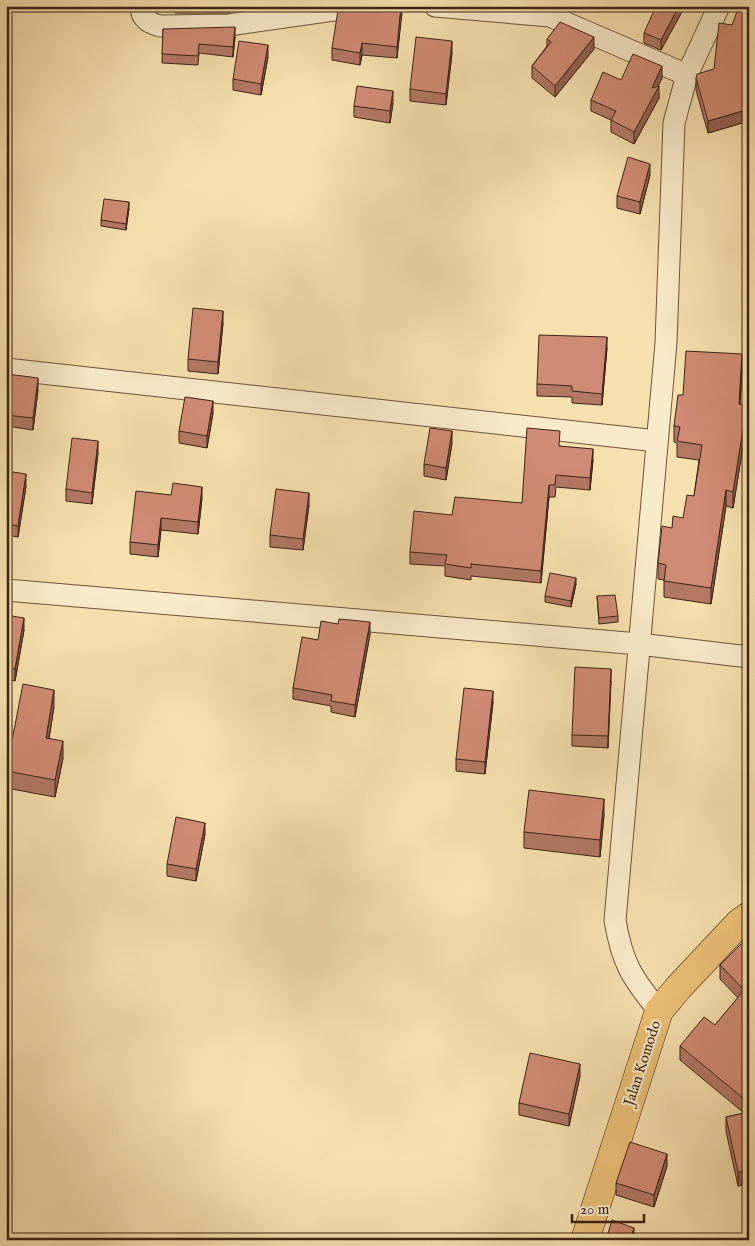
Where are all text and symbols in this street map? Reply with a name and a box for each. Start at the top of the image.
street label: Jalan Komodo [619,1018,665,1110]
scale bar [572,1191,645,1223]
text: 20 m [580,1200,610,1219]

